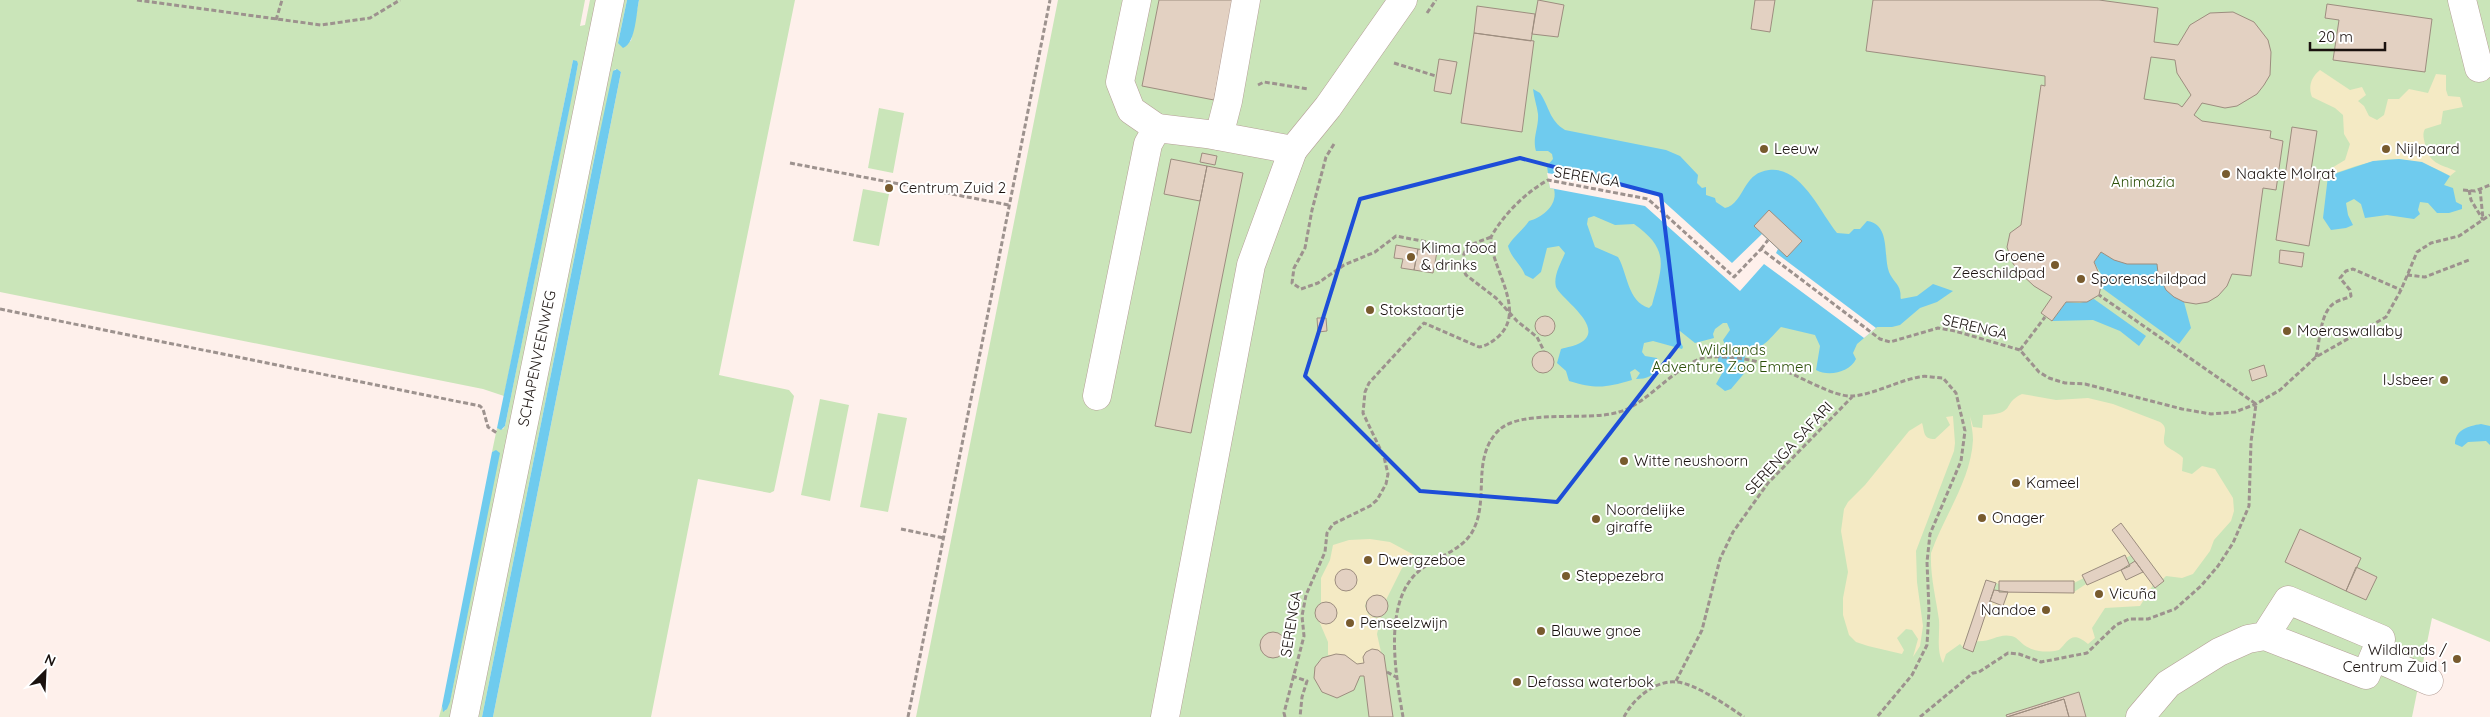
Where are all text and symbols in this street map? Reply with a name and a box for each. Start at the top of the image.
scale bar [2310,20,2385,52]
text: 20 m [2318,27,2353,46]
place label: Leeuw [1774,139,1819,158]
place label: Nijlpaard [2396,139,2460,158]
marker: Leeuw [1758,143,1770,155]
marker: Nijlpaard [2380,143,2392,155]
street label: SERENGA [1553,162,1622,191]
place label: Naakte Molrat [2236,164,2336,183]
marker: Naakte Molrat [2220,168,2232,180]
park label: Animazia [2111,172,2175,191]
place label: Centrum Zuid 2 [899,178,1006,197]
marker: Centrum Zuid 2 [883,182,895,194]
place label: Klima food & drinks [1421,238,1497,274]
place label: Groene Zeeschildpad [1952,246,2045,282]
marker: Klima food & drinks [1405,251,1417,263]
marker: Groene Zeeschildpad [2049,259,2061,271]
place label: Sporenschildpad [2091,269,2206,288]
marker: Sporenschildpad [2075,273,2087,285]
street label: SCHAPENVEENWEG [513,288,560,428]
place label: Stokstaartje [1380,300,1464,319]
marker: Stokstaartje [1364,304,1376,316]
street label: SERENGA [1941,310,2010,343]
place label: Moeraswallaby [2297,321,2403,340]
marker: Moeraswallaby [2281,325,2293,337]
park label: Wildlands Adventure Zoo Emmen [1652,340,1812,376]
place label: IJsbeer [2383,370,2434,389]
marker: IJsbeer [2438,374,2450,386]
street label: SERENGA SAFARI [1741,397,1837,498]
place label: Witte neushoorn [1634,451,1748,470]
marker: Witte neushoorn [1618,455,1630,467]
place label: Kameel [2026,473,2079,492]
marker: Kameel [2010,477,2022,489]
place label: Noordelijke giraffe [1606,500,1685,536]
place label: Onager [1992,508,2045,527]
marker: Onager [1976,512,1988,524]
marker: Noordelijke giraffe [1590,513,1602,525]
place label: Dwergzeboe [1378,550,1466,569]
marker: Dwergzeboe [1362,554,1374,566]
place label: Steppezebra [1576,566,1664,585]
marker: Steppezebra [1560,570,1572,582]
place label: Vicuña [2109,584,2156,603]
marker: Vicuña [2093,588,2105,600]
street label: SERENGA [1276,589,1305,658]
place label: Nandoe [1981,600,2036,619]
marker: Nandoe [2040,604,2052,616]
place label: Penseelzwijn [1360,613,1448,632]
marker: Penseelzwijn [1344,617,1356,629]
place label: Blauwe gnoe [1551,621,1641,640]
marker: Blauwe gnoe [1535,625,1547,637]
place label: Wildlands / Centrum Zuid 1 [2343,640,2447,676]
north arrow [20,647,70,697]
text: N [42,650,59,670]
marker: Wildlands / Centrum Zuid 1 [2451,653,2463,665]
place label: Defassa waterbok [1527,672,1654,691]
marker: Defassa waterbok [1511,676,1523,688]

